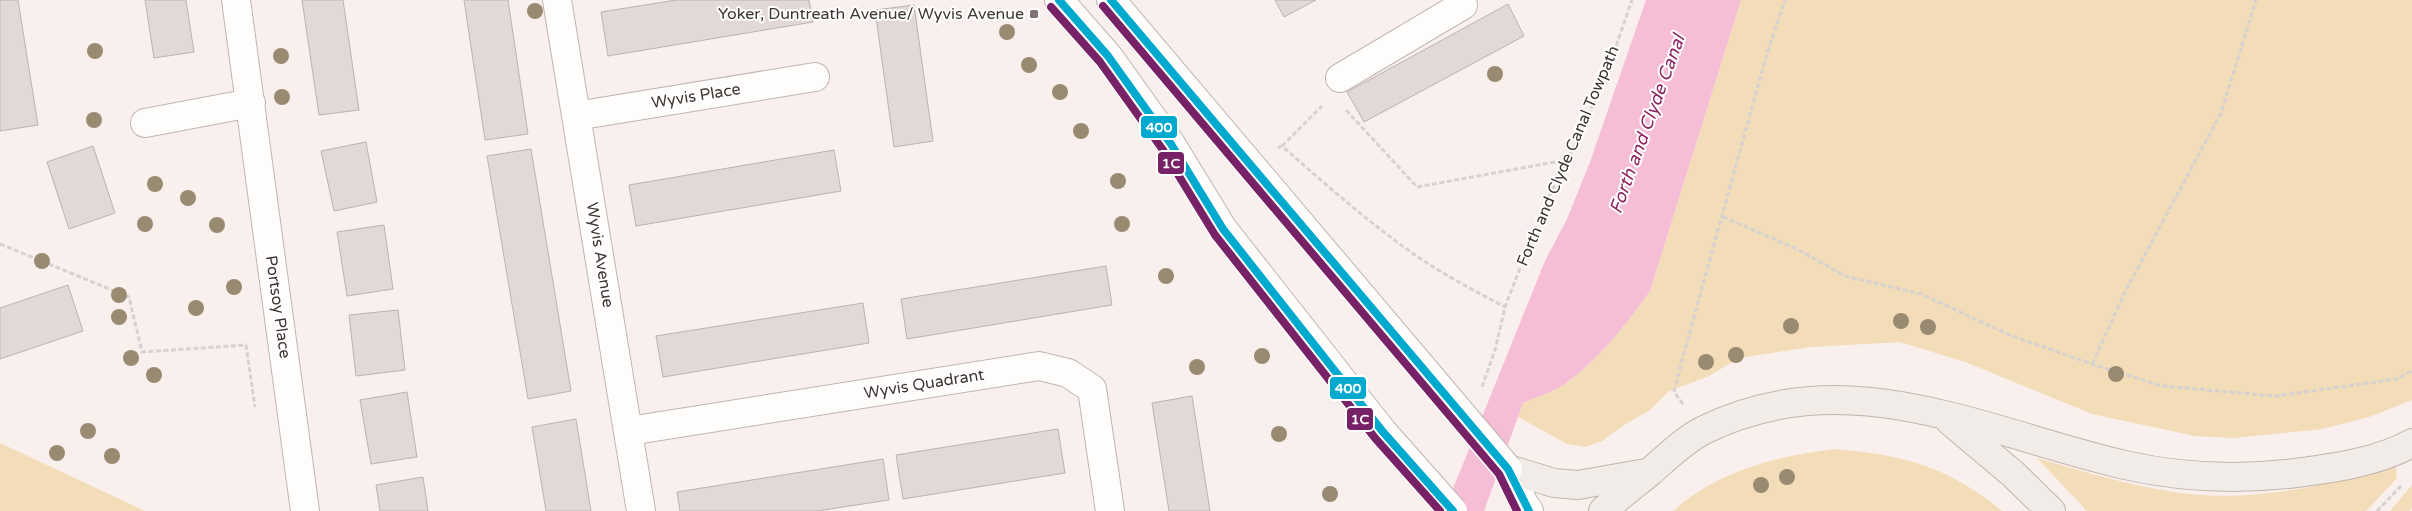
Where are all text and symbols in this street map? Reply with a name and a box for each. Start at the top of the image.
place label: Yoker, Duntreath Avenue/ Wyvis Avenue [718,4,1024,24]
marker: Yoker, Duntreath Avenue/ Wyvis Avenue [1028,8,1040,20]
water label: Forth and Clyde Canal [1604,29,1690,216]
street label: Forth and Clyde Canal Towpath [1512,43,1624,269]
street label: Wyvis Place [650,79,742,113]
line badge: 400 [1140,115,1178,139]
text: 400 [1146,119,1172,136]
line badge: 1C [1157,151,1185,175]
text: 1C [1162,155,1181,172]
street label: Wyvis Avenue [582,201,618,309]
street label: Portsoy Place [261,254,295,360]
street label: Wyvis Quadrant [862,365,986,403]
line badge: 400 [1329,376,1367,400]
text: 400 [1335,380,1361,397]
line badge: 1C [1346,407,1374,431]
text: 1C [1351,411,1370,428]

